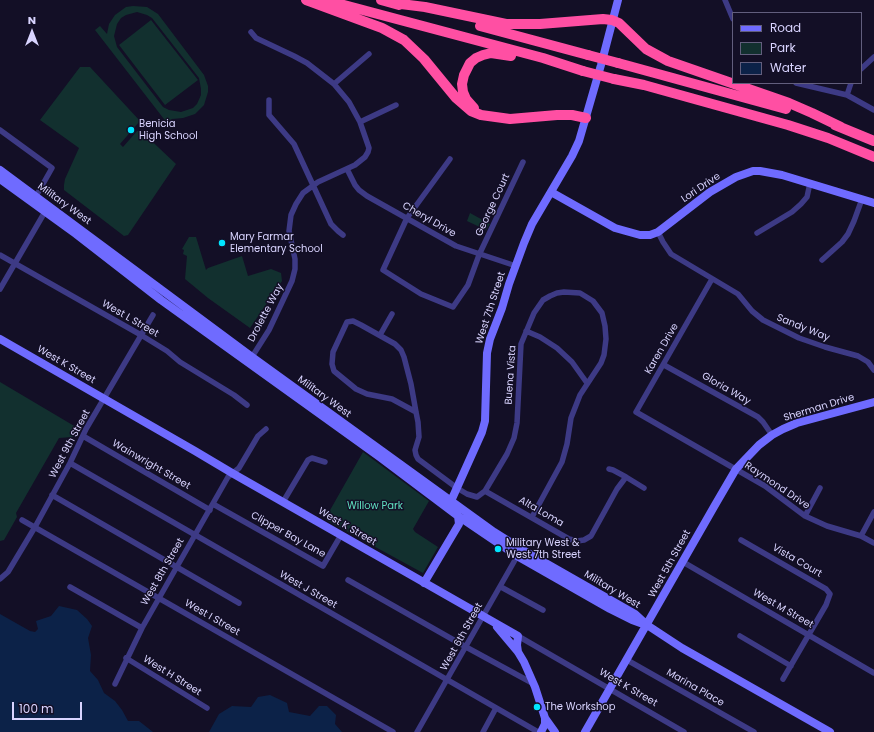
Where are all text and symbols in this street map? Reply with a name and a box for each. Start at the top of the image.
north arrow [12,12,52,52]
text: N [28,12,36,28]
legend [732,12,862,84]
text: Road [770,19,801,36]
text: Park [770,39,796,56]
text: Water [770,59,806,76]
place label: Benicia High School [139,118,198,142]
marker: Benicia High School [126,125,136,135]
street label: Lori Drive [679,171,723,205]
street label: George Court [473,172,513,238]
street label: Military West [35,181,93,227]
street label: Cheryl Drive [400,200,458,240]
place label: Mary Farmar Elementary School [230,231,323,254]
marker: Mary Farmar Elementary School [217,238,227,248]
street label: West 7th Street [474,271,508,345]
street label: Drolette Way [246,282,286,344]
street label: West L Street [99,298,161,340]
street label: Sandy Way [775,312,831,344]
street label: Karen Drive [643,321,681,377]
street label: West K Street [35,343,97,387]
street label: Buena Vista [503,345,519,405]
street label: Gloria Way [699,370,753,408]
street label: Military West [295,374,353,420]
street label: Sherman Drive [782,392,856,424]
street label: West 9th Street [47,408,93,480]
street label: Wainwright Street [110,438,192,492]
street label: Raymond Drive [742,460,812,512]
street label: Alta Loma [516,494,566,530]
park label: Willow Park [347,500,403,512]
street label: West K Street [316,505,378,549]
street label: Clipper Bay Lane [249,509,327,561]
street label: West 5th Street [646,528,694,600]
street label: West 8th Street [139,536,187,608]
place label: Military West & West 7th Street [506,537,581,560]
street label: Vista Court [770,542,824,580]
marker: Military West & West 7th Street [493,544,503,554]
street label: West J Street [277,569,339,611]
street label: Military West [582,569,642,611]
street label: West M Street [751,587,815,631]
street label: West I Street [182,597,242,639]
street label: West 6th Street [438,601,486,673]
street label: West H Street [141,653,203,699]
street label: West K Street [597,666,659,710]
street label: Marina Place [664,667,726,709]
scale bar [14,694,84,720]
text: 100 m [19,700,53,717]
place label: The Workshop [545,701,615,713]
marker: The Workshop [532,702,542,712]

